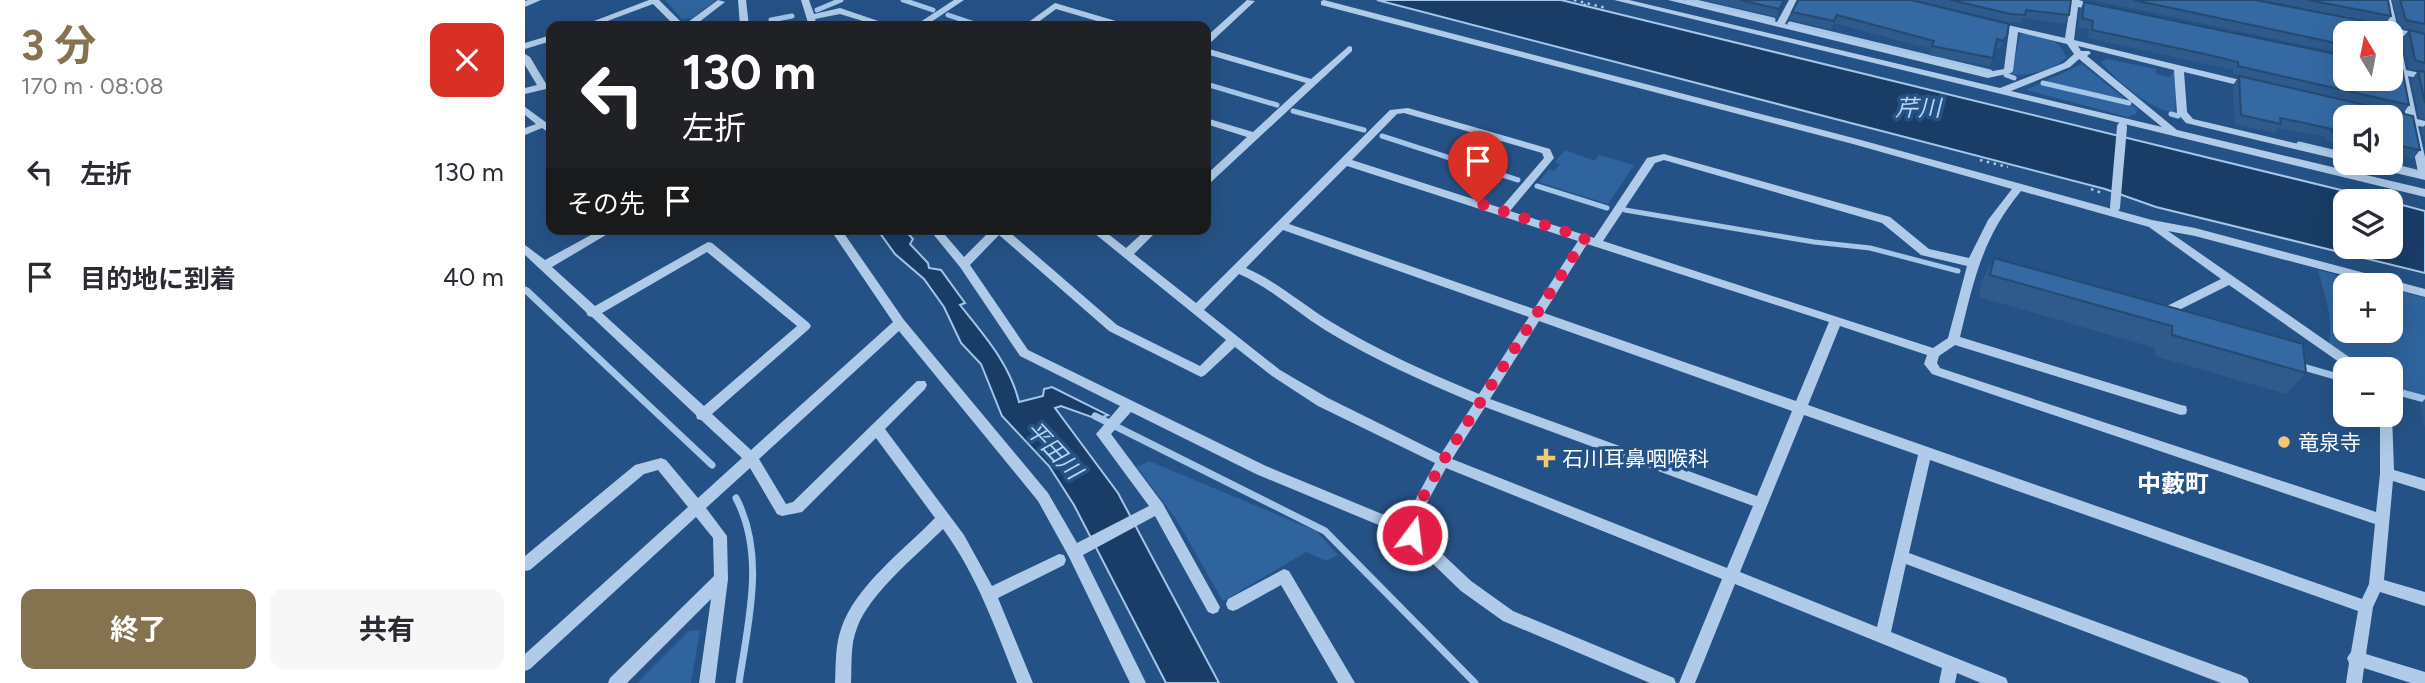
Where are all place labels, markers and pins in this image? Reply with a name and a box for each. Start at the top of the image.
pin [1448,131,1508,203]
place label: 竜泉寺 [2298,430,2361,455]
marker: 竜泉寺 [2276,434,2292,450]
place label: 石川耳鼻咽喉科 [1562,446,1709,471]
marker: 石川耳鼻咽喉科 [1536,448,1556,468]

